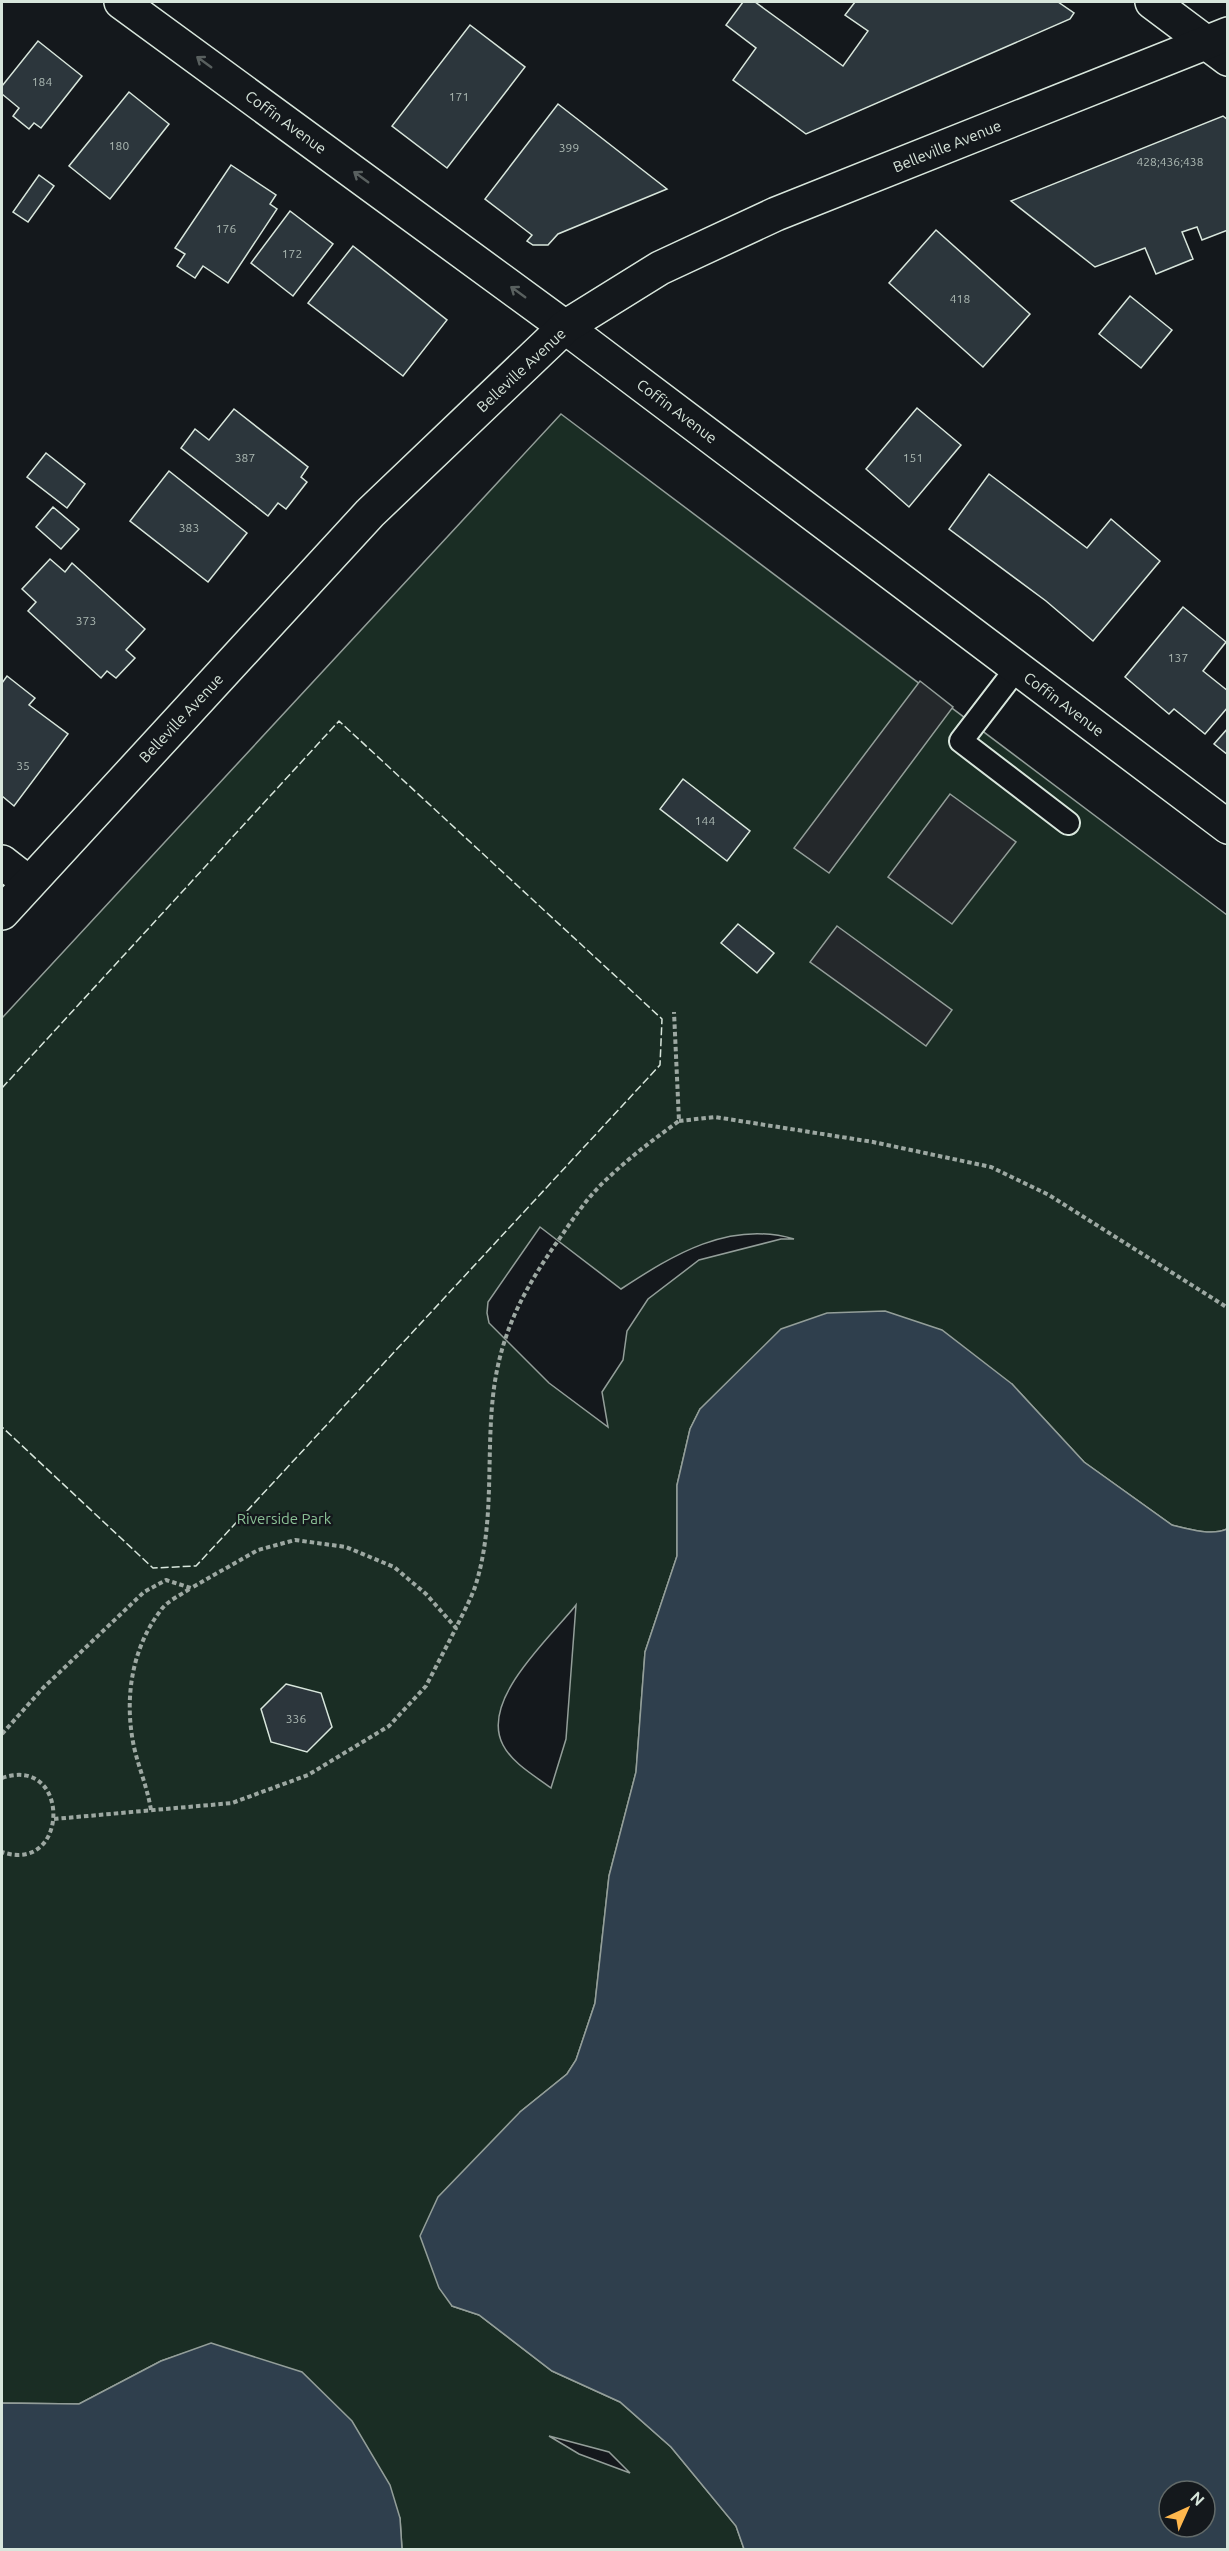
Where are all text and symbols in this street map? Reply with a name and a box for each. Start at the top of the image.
one-way arrow [196,56,212,68]
house number: 184 [32,75,52,88]
street label: Coffin Avenue [242,87,330,157]
house number: 171 [449,90,469,103]
street label: Belleville Avenue [890,117,1004,175]
house number: 180 [109,139,129,152]
house number: 399 [559,141,579,154]
house number: 428;436;438 [1137,155,1204,168]
one-way arrow [353,171,369,183]
house number: 176 [216,222,236,235]
house number: 172 [282,247,302,260]
one-way arrow [511,286,527,299]
house number: 418 [950,292,970,305]
street label: Belleville Avenue [473,325,569,415]
street label: Coffin Avenue [634,375,720,447]
house number: 387 [235,451,255,464]
house number: 151 [903,451,923,464]
house number: 383 [179,521,199,534]
house number: 373 [76,614,96,627]
house number: 137 [1168,651,1188,664]
street label: Coffin Avenue [1021,668,1107,740]
street label: Belleville Avenue [136,670,226,766]
house number: 35 [16,759,30,772]
house number: 144 [695,814,715,827]
park label: Riverside Park [237,1510,332,1527]
house number: 336 [286,1712,306,1725]
north arrow [1157,2479,1217,2539]
text: N [1187,2488,1208,2509]

